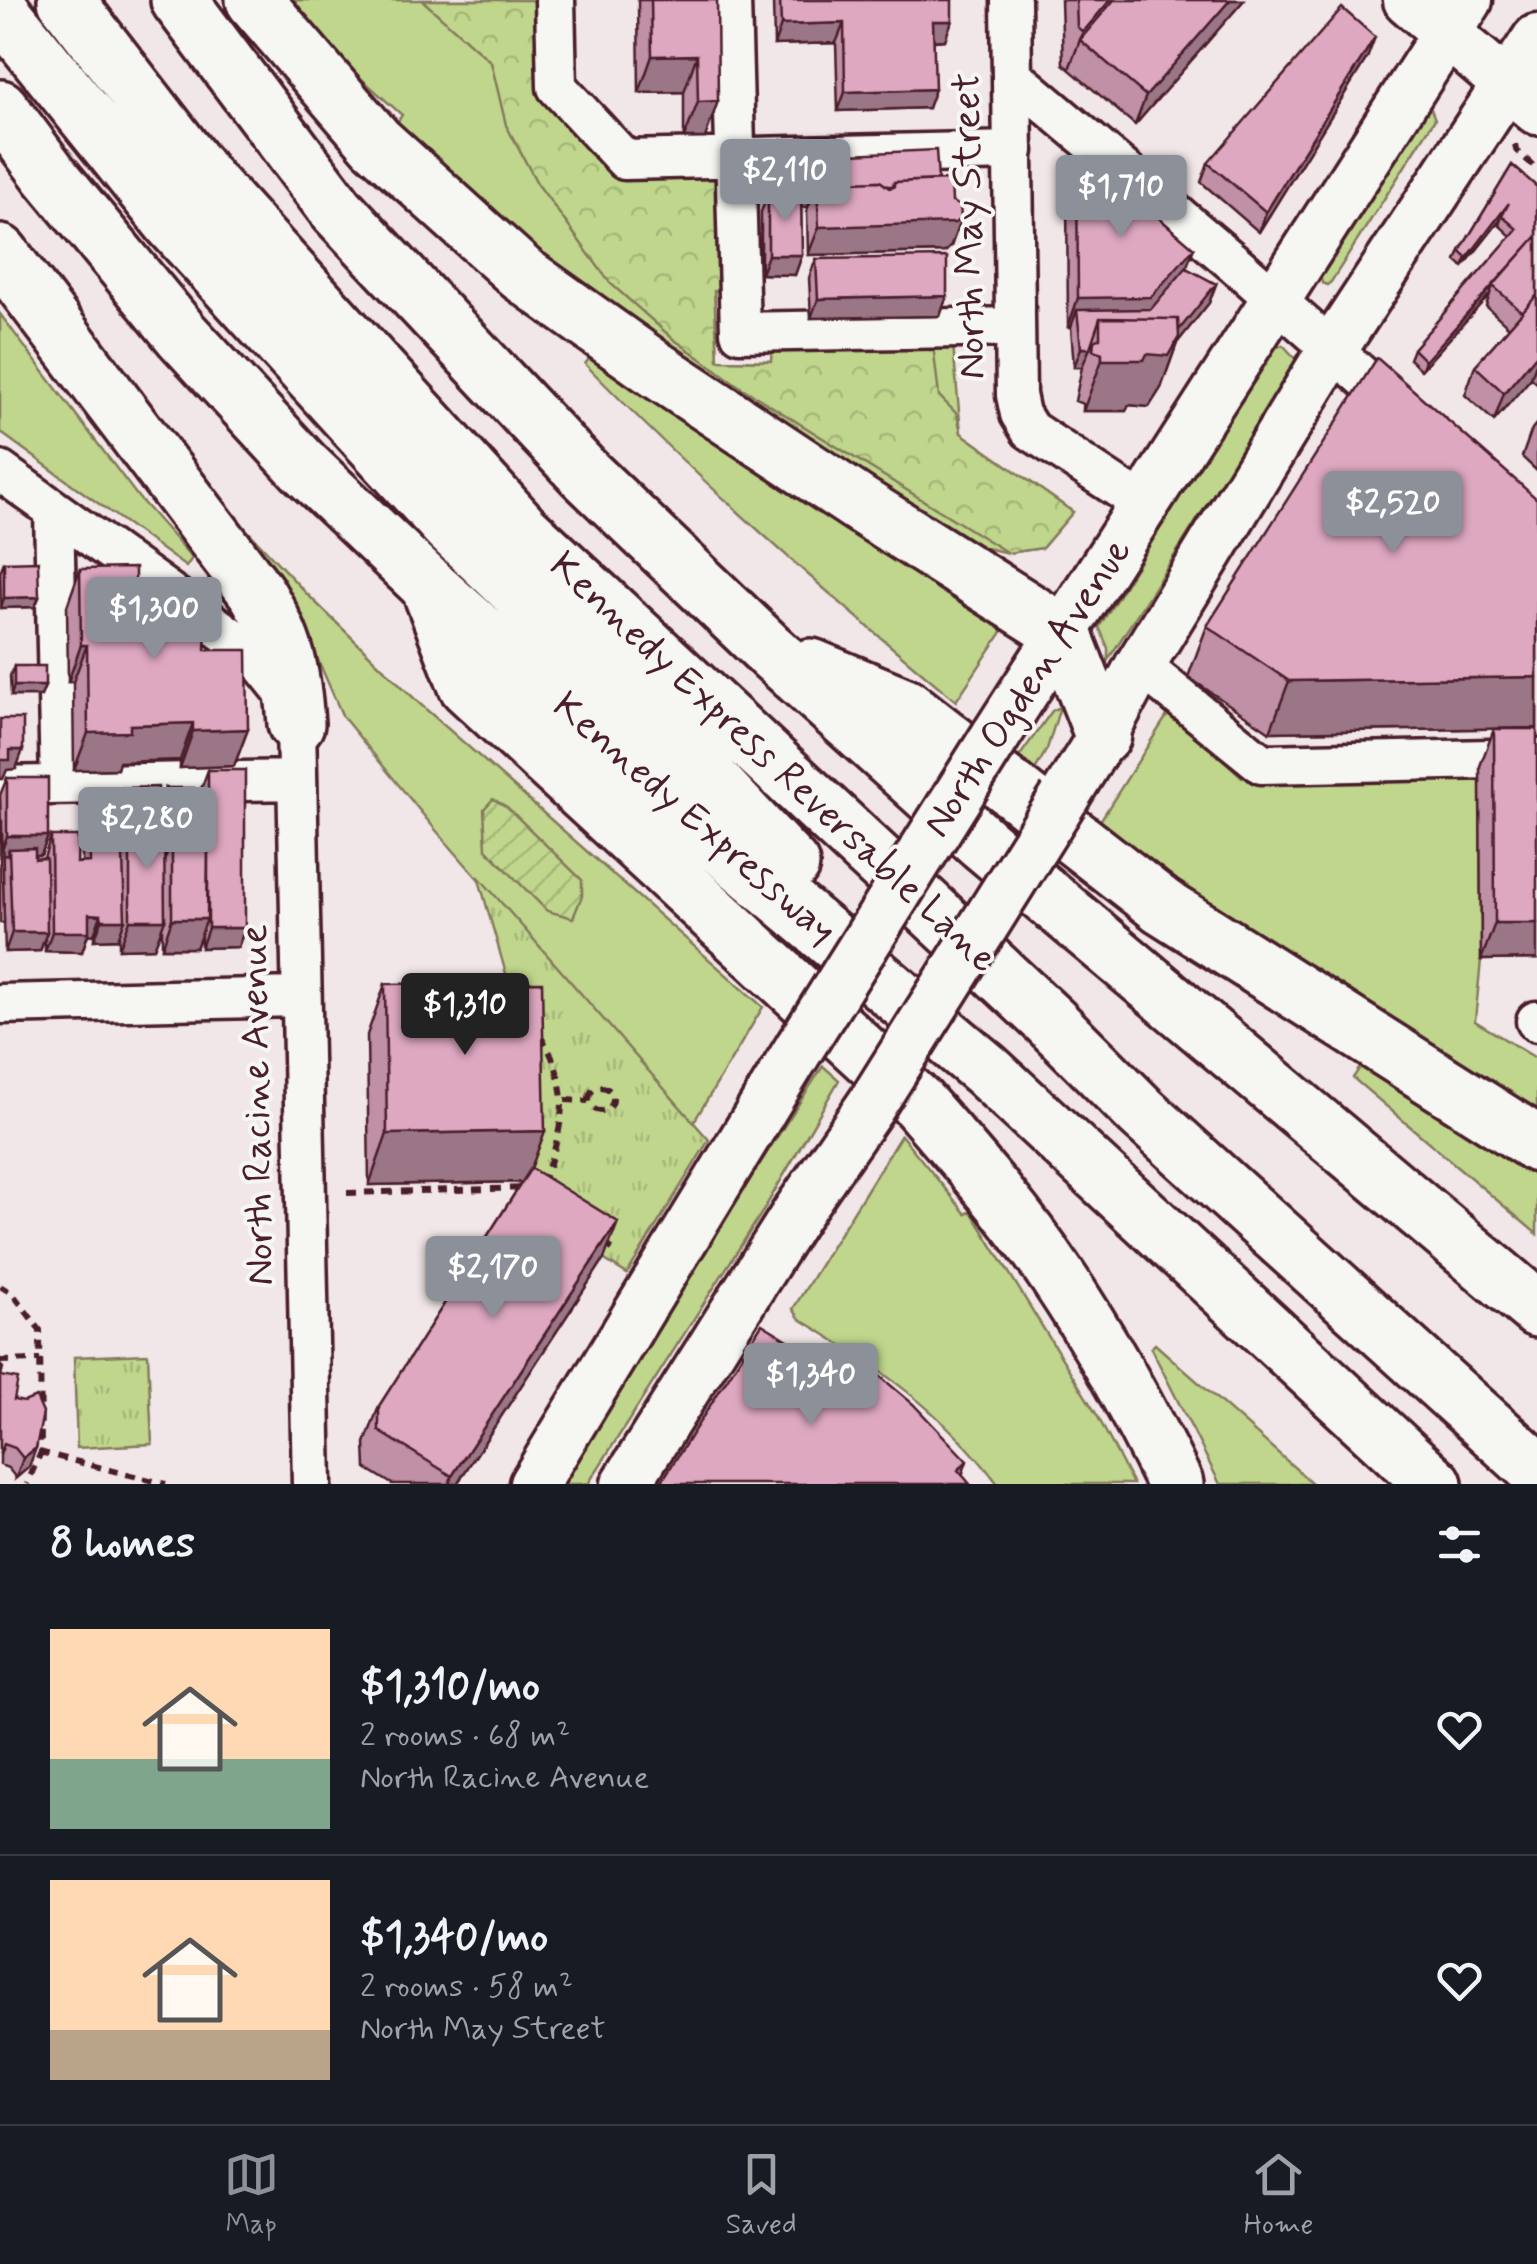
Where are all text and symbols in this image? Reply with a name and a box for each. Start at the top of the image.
street label: North May Street [941,72,999,380]
pin: $2,110 [704,139,866,224]
text: $2,110 [742,150,828,192]
pin: $1,710 [1040,155,1202,240]
text: $1,710 [1078,166,1164,208]
pin: $2,520 [1312,471,1474,556]
text: $2,520 [1345,482,1441,524]
street label: North Ogden Avenue [912,528,1144,848]
street label: Kennedy Express Reversable Lane [538,541,1008,985]
pin: $1,300 [73,577,235,662]
text: $1,300 [109,588,199,630]
street label: Kennedy Expressway [541,681,847,957]
pin: $2,280 [66,787,228,872]
text: $2,280 [100,798,194,840]
street label: North Racine Avenue [229,924,287,1286]
pin: $1,310 [384,973,546,1058]
text: $1,310 [423,984,507,1026]
pin: $2,170 [412,1236,574,1321]
text: $2,170 [448,1247,538,1289]
pin: $1,340 [730,1343,892,1428]
text: $1,340 [766,1354,856,1396]
text: 8 homes [50,1517,195,1572]
icon: filters [1432,1517,1487,1572]
text: $1,310/mo [360,1660,540,1715]
icon: home [130,1669,250,1789]
icon: heart [1432,1702,1487,1757]
text: 2 rooms · 68 m² [360,1715,570,1757]
text: North Racine Avenue [360,1757,649,1799]
text: $1,340/mo [360,1911,548,1966]
icon: home [130,1920,250,2040]
icon: heart [1432,1953,1487,2008]
text: 2 rooms · 58 m² [360,1966,573,2008]
text: North May Street [360,2008,606,2050]
tab: Map [224,2147,279,2244]
tab: Saved [726,2147,797,2244]
tab: Home [1244,2147,1313,2244]

